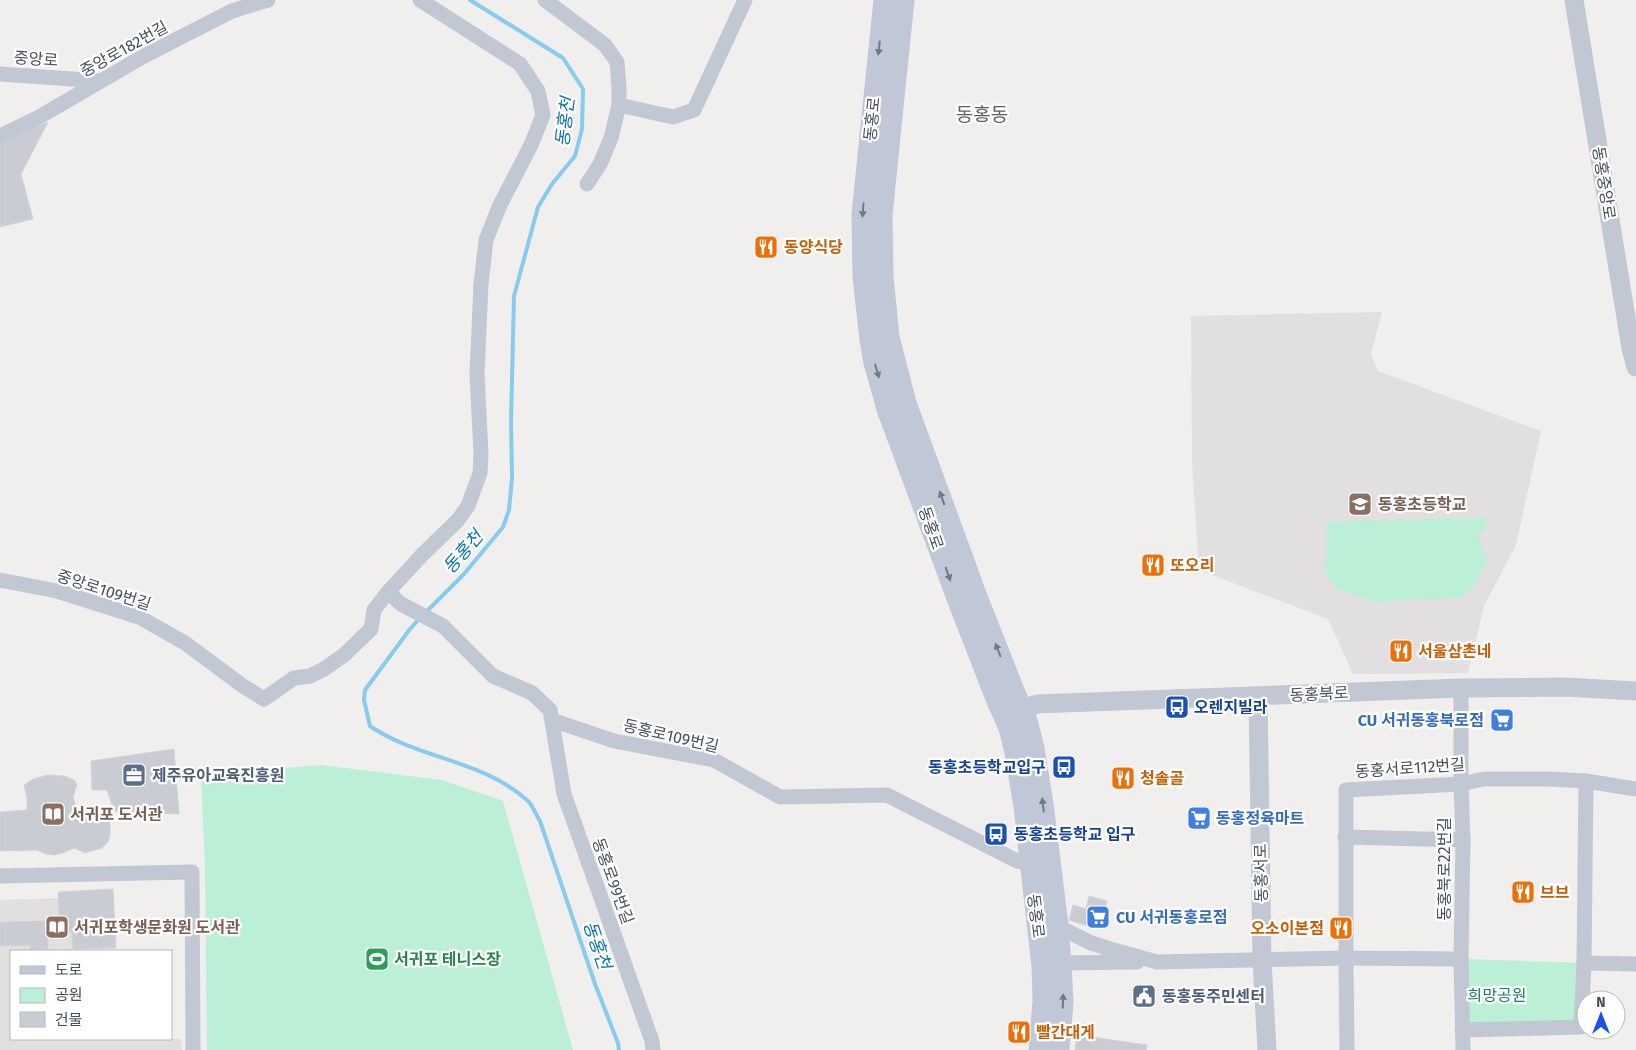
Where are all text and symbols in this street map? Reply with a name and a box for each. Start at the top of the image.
street label: 중앙로182번길 [77,17,171,81]
one-way arrow [875,41,883,57]
street label: 중앙로 [13,48,59,70]
water label: 동홍천 [551,94,579,148]
street label: 동홍로 [860,96,884,142]
district label: 동홍동 [956,103,1008,126]
street label: 동홍중앙로 [1589,145,1619,221]
one-way arrow [859,202,867,218]
restaurant icon: 동양식당 [753,234,779,260]
place label: 동양식당 [784,238,843,257]
one-way arrow [873,364,881,379]
one-way arrow [938,490,945,505]
school or university icon: 동홍초등학교 [1347,491,1373,517]
place label: 동홍초등학교 [1378,495,1467,514]
street label: 동홍로 [915,504,947,552]
water label: 동홍천 [438,524,489,578]
restaurant icon: 또오리 [1140,552,1166,578]
place label: 또오리 [1170,556,1214,575]
street label: 중앙로109번길 [55,566,153,614]
one-way arrow [944,567,952,582]
restaurant icon: 서울삼촌네 [1388,638,1414,664]
one-way arrow [994,642,1002,657]
place label: 서울삼촌네 [1418,642,1492,661]
street label: 동홍북로 [1289,683,1349,705]
bus stop icon: 오렌지빌라 [1164,694,1190,720]
place label: 오렌지빌라 [1194,698,1268,717]
supermarket icon: CU 서귀동홍북로점 [1489,707,1515,733]
place label: CU 서귀동홍북로점 [1358,711,1484,730]
street label: 동홍로109번길 [621,716,721,756]
bus stop icon: 동홍초등학교입구 [1051,754,1077,780]
street label: 동홍서로112번길 [1355,755,1465,781]
place label: 동홍초등학교입구 [928,758,1046,777]
office icon: 제주유아교육진흥원 [121,762,147,788]
restaurant icon: 청솔골 [1110,765,1136,791]
place label: 제주유아교육진흥원 [152,766,284,785]
place label: 청솔골 [1140,769,1184,788]
one-way arrow [1039,797,1047,813]
library icon: 서귀포 도서관 [40,801,66,827]
place label: 서귀포 도서관 [70,805,162,824]
supermarket icon: 동홍정육마트 [1186,805,1212,831]
place label: 동홍정육마트 [1216,809,1305,828]
street label: 동홍북로22번길 [1435,817,1454,921]
bus stop icon: 동홍초등학교 입구 [983,821,1009,847]
place label: 동홍초등학교 입구 [1014,825,1136,844]
street label: 동홍로99번길 [589,835,637,927]
street label: 동홍서로 [1251,843,1271,903]
restaurant icon: 브브 [1510,879,1536,905]
place label: 브브 [1540,883,1570,902]
street label: 동홍로 [1024,893,1048,939]
supermarket icon: CU 서귀동홍로점 [1085,904,1111,930]
place label: CU 서귀동홍로점 [1116,908,1228,927]
library icon: 서귀포학생문화원 도서관 [44,914,70,940]
restaurant icon: 오소이본점 [1328,915,1354,941]
place label: 서귀포학생문화원 도서관 [74,918,240,937]
water label: 동홍천 [579,918,616,974]
place label: 오소이본점 [1250,919,1324,938]
sports icon: 서귀포 테니스장 [364,946,390,972]
legend [10,950,172,1040]
place label: 서귀포 테니스장 [394,950,501,969]
text: 도로 [55,961,83,979]
public building icon: 동홍동주민센터 [1131,983,1157,1009]
text: 공원 [55,986,83,1004]
park label: 희망공원 [1468,986,1526,1005]
place label: 동홍동주민센터 [1162,987,1265,1006]
north arrow [1576,990,1626,1040]
one-way arrow [1059,993,1067,1009]
text: N [1596,994,1606,1011]
text: 건물 [55,1011,83,1029]
restaurant icon: 빨간대게 [1006,1019,1032,1045]
place label: 빨간대게 [1036,1023,1095,1042]

